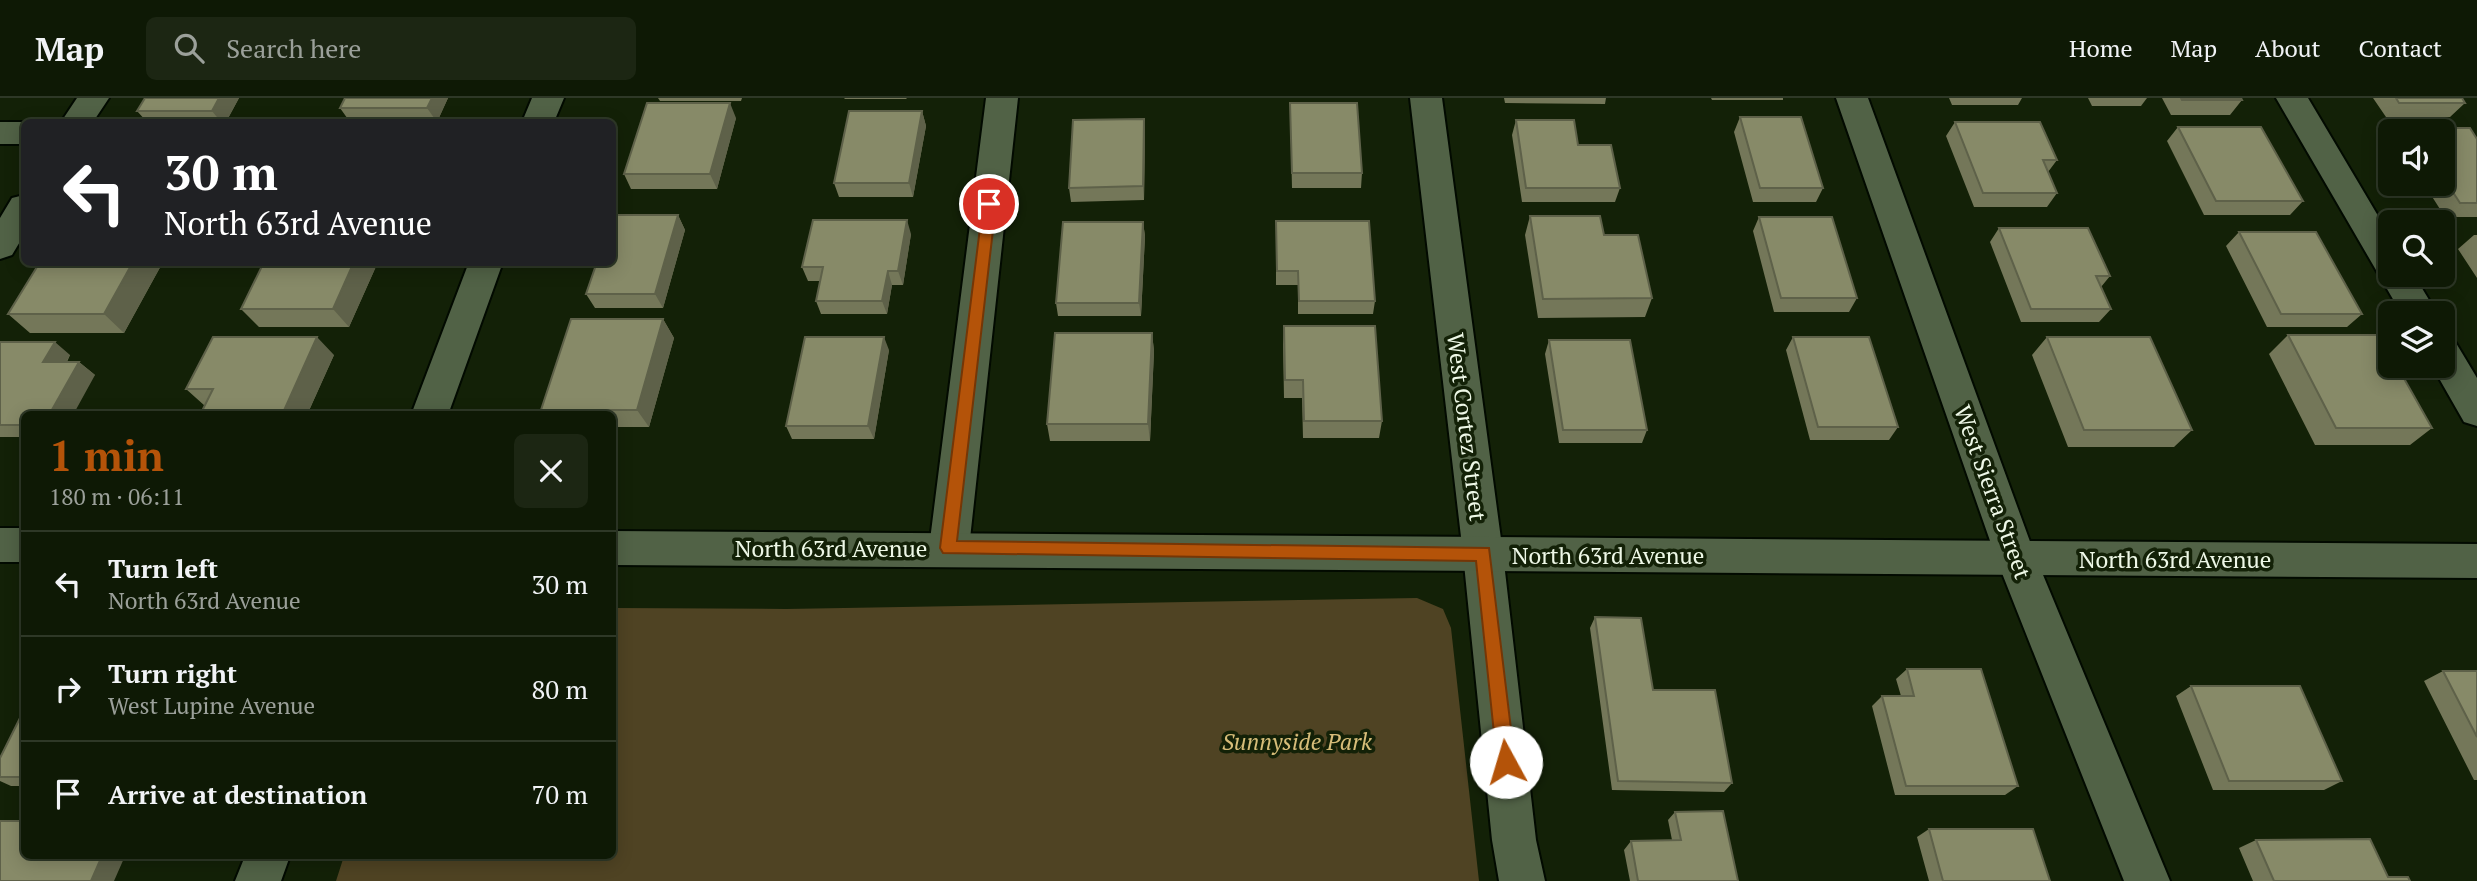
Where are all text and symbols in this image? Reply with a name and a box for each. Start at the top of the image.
search box [146,17,636,80]
text: Map [35,27,104,70]
icon: search [170,29,208,67]
text: Search here [226,31,361,65]
text: Home [2069,32,2133,64]
text: Map [2171,32,2217,64]
text: About [2255,32,2321,64]
text: Contact [2359,32,2442,64]
map controls [2378,119,2455,378]
button: sound [2378,119,2455,196]
text: 30 m [164,139,278,204]
icon: left [49,147,140,238]
pin [959,174,1019,234]
icon: arrive [970,185,1008,223]
text: North 63rd Avenue [164,202,432,244]
button: search [2378,210,2455,287]
button: layers [2378,301,2455,378]
street label: West Cortez Street [1440,331,1494,523]
street label: West Sierra Street [1947,401,2039,584]
text: 1 min [49,427,164,483]
button: close [514,434,588,508]
text: 180 m · 06:11 [49,481,184,512]
street label: North 63rd Avenue [735,533,927,564]
street label: North 63rd Avenue [1512,540,1704,571]
street label: North 63rd Avenue [2079,544,2271,575]
text: Turn left [108,551,218,585]
icon: left [49,565,87,603]
text: 30 m [532,567,588,601]
text: North 63rd Avenue [108,585,301,616]
text: Turn right [108,656,237,690]
icon: right [49,670,87,708]
text: 80 m [532,672,588,706]
text: West Lupine Avenue [108,690,315,721]
position arrow [1469,725,1543,799]
park label: Sunnyside Park [1222,726,1373,757]
icon: arrive [49,775,87,813]
text: Arrive at destination [108,777,367,811]
text: 70 m [532,777,588,811]

